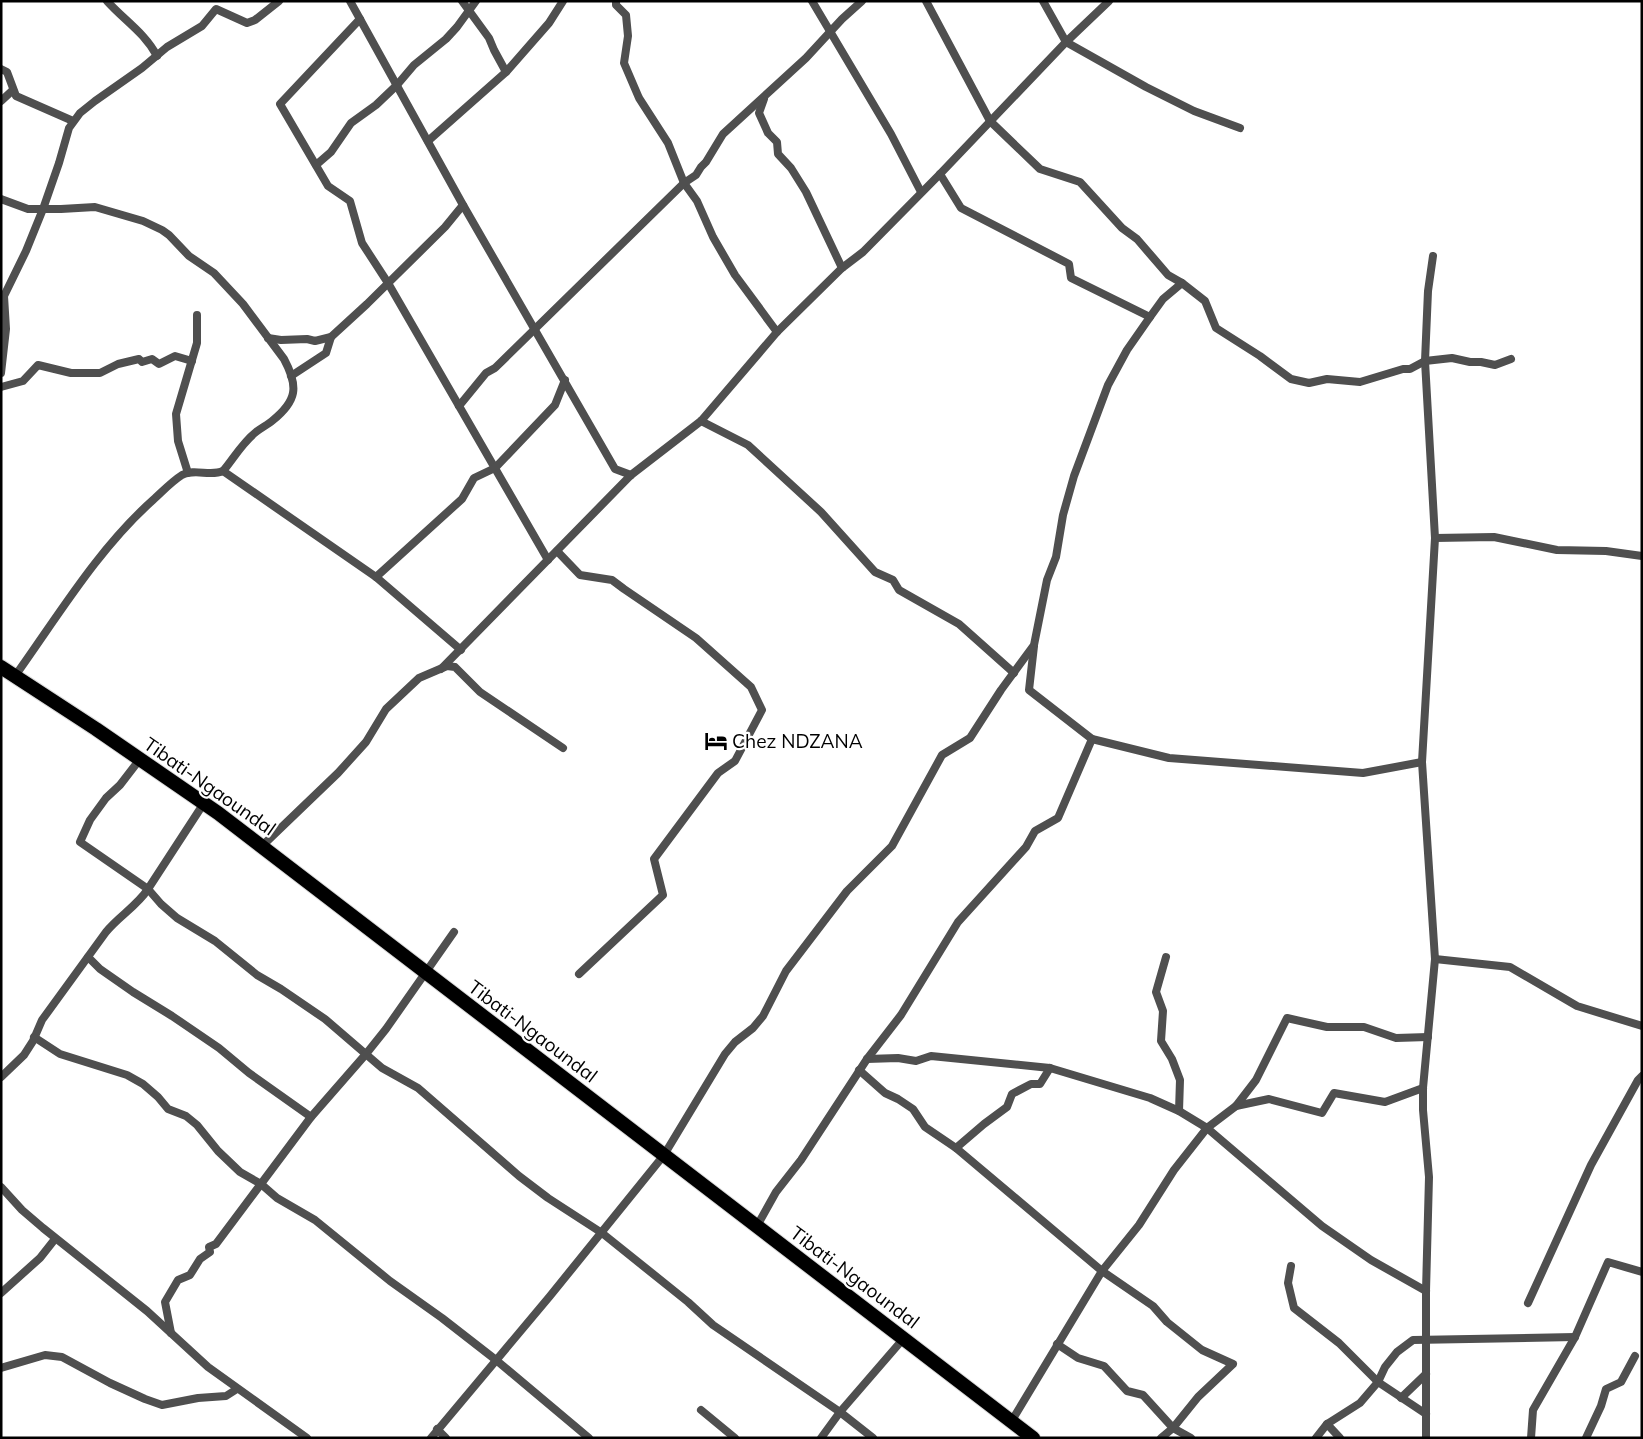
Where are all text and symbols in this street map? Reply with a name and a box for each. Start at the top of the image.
hotel icon: Chez NDZANA [703,728,729,754]
place label: Chez NDZANA [732,729,863,753]
street label: Tibati-Ngaoundal [139,732,281,840]
street label: Tibati-Ngaoundal [464,975,602,1087]
street label: Tibati-Ngaoundal [786,1221,924,1333]

